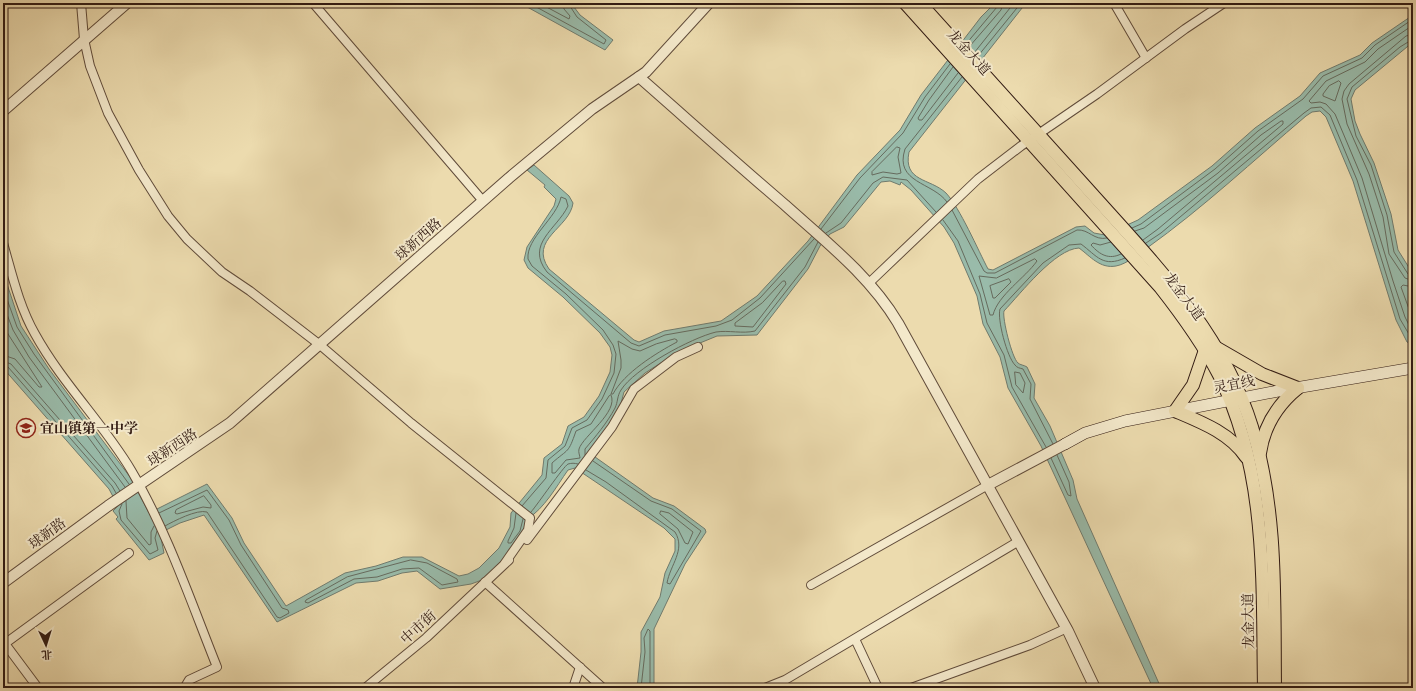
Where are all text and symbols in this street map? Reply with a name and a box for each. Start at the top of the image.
street label: 龙金大道 [944,25,994,79]
street label: 球新西路 [391,214,445,264]
street label: 龙金大道 [1160,268,1208,324]
street label: 灵宜线 [1212,371,1256,397]
school or university icon: 宜山镇第一中学 [15,417,37,439]
place label: 宜山镇第一中学 [40,419,138,437]
street label: 球新西路 [144,424,200,470]
street label: 球新路 [25,513,69,553]
street label: 龙金大道 [1239,593,1257,649]
street label: 中市街 [396,606,440,648]
north arrow [26,625,66,665]
text: 北 [41,648,53,662]

